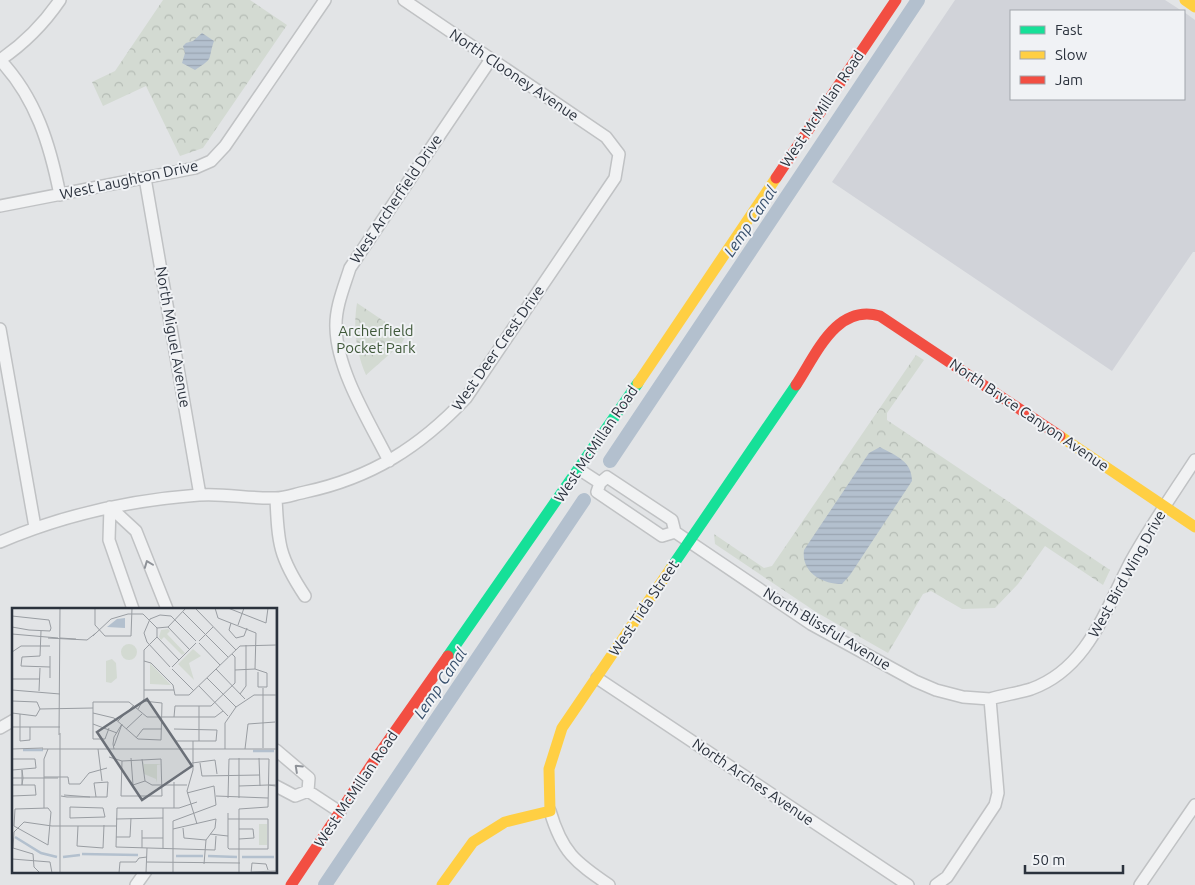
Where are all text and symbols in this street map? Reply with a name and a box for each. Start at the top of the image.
legend [1010,10,1185,100]
text: Fast [1055,21,1083,38]
street label: North Clooney Avenue [447,25,582,124]
text: Slow [1055,46,1088,63]
street label: West McMillan Road [776,47,867,170]
text: Jam [1055,71,1083,88]
street label: West Archerfield Drive [346,131,445,266]
street label: West Laughton Drive [58,157,200,202]
water label: Lemp Canal [720,182,780,260]
street label: North Miguel Avenue [153,265,194,409]
street label: West Deer Crest Drive [448,282,547,413]
park label: Archerfield Pocket Park [336,322,416,356]
street label: North Bryce Canyon Avenue [946,355,1112,474]
street label: West McMillan Road [550,382,641,505]
street label: West Bird Wing Drive [1085,507,1169,640]
street label: West Tida Street [605,557,682,659]
one-way arrow [144,560,155,569]
street label: North Blissful Avenue [761,584,894,673]
inset map [12,608,278,872]
water label: Lemp Canal [410,644,470,722]
street label: West McMillan Road [310,727,401,850]
street label: North Arches Avenue [689,735,817,829]
one-way arrow [295,765,304,774]
scale bar [1025,842,1122,874]
text: 50 m [1032,851,1065,868]

